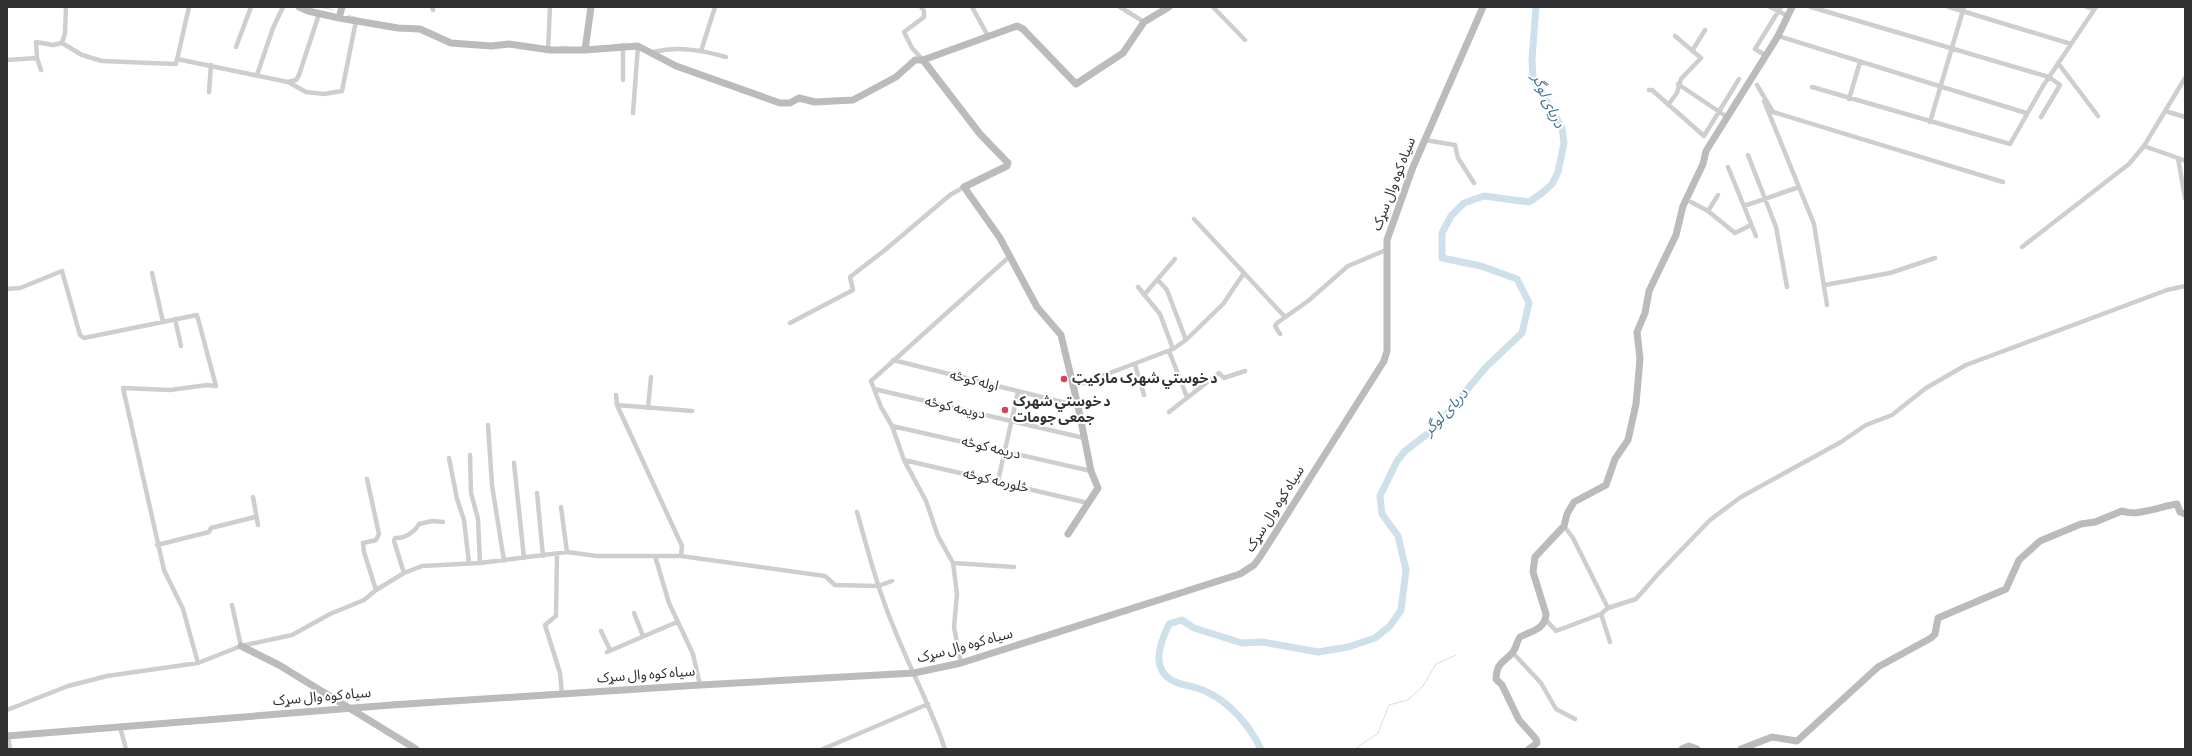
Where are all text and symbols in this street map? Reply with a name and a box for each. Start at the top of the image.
water label: دریای لوگر [1528,70,1568,132]
street label: سیاه کوه وال سړک [1370,136,1419,233]
street label: اوله کوڅه [948,368,1000,395]
place label: د خوستي شهرک مارکیټ [1072,372,1218,389]
marker: د خوستي شهرک مارکیټ [1059,374,1069,384]
water label: دریای لوگر [1419,384,1472,440]
street label: دویمه کوڅه [923,394,987,423]
place label: د خوستي شهرک جمعی جومات [1013,395,1111,425]
marker: د خوستي شهرک جمعی جومات [1000,405,1010,415]
street label: دریمه کوڅه [960,434,1022,463]
street label: سیاه کوه وال سړک [1243,464,1308,555]
street label: څلورمه کوڅه [961,467,1030,496]
street label: سیاه کوه وال سړک [916,626,1015,666]
street label: سیاه کوه وال سړک [596,665,696,686]
street label: سیاه کوه وال سړک [272,686,372,709]

